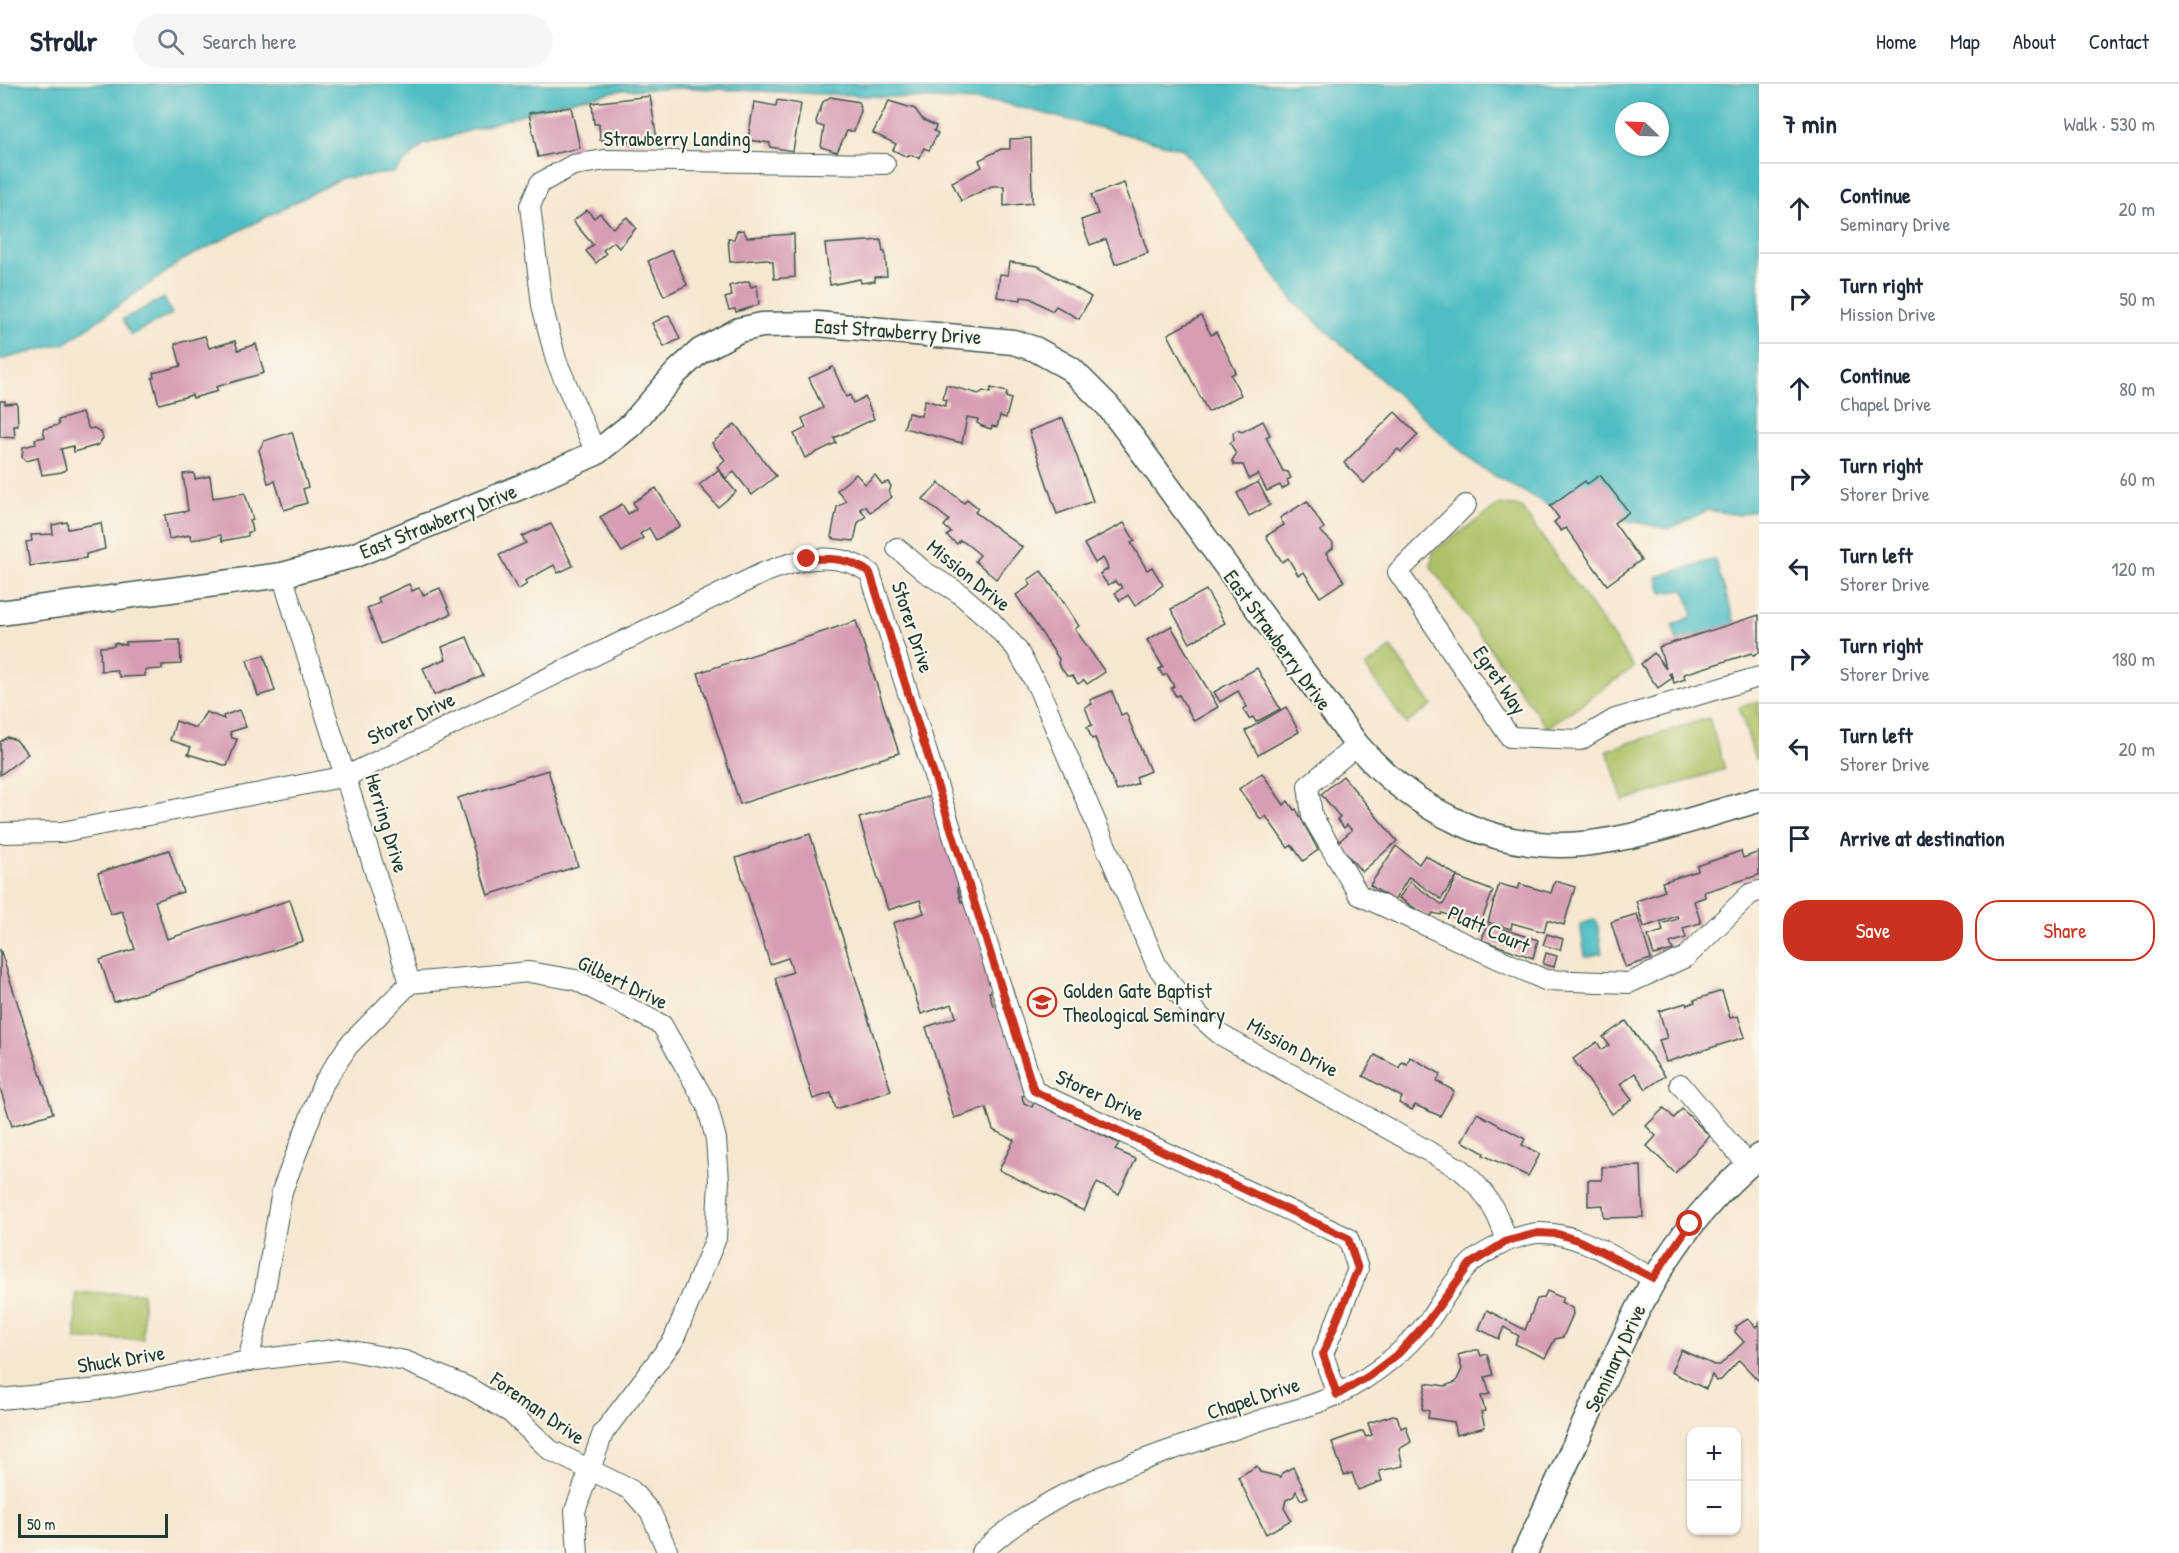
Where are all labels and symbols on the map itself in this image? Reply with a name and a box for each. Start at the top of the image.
north arrow [1615,102,1669,156]
street label: Strawberry Landing [603,124,751,153]
street label: East Strawberry Drive [814,311,982,351]
street label: East Strawberry Drive [355,476,521,566]
street label: Mission Drive [921,532,1017,618]
route end [793,545,819,571]
street label: East Strawberry Drive [1217,564,1339,716]
street label: Storer Drive [885,578,941,676]
street label: Egret Way [1466,640,1534,720]
street label: Storer Drive [362,684,460,752]
street label: Herring Drive [358,770,416,876]
street label: Platt Court [1443,898,1535,960]
street label: Gilbert Drive [573,948,673,1016]
place label: Golden Gate Baptist Theological Seminary [1063,976,1225,1029]
school or university icon: Golden Gate Baptist Theological Seminary [1026,986,1058,1018]
street label: Mission Drive [1242,1010,1344,1084]
street label: Storer Drive [1051,1062,1149,1128]
route start [1676,1210,1702,1236]
street label: Seminary Drive [1577,1299,1653,1417]
street label: Shuck Drive [75,1338,167,1380]
street label: Foreman Drive [484,1364,591,1451]
street label: Chapel Drive [1203,1369,1303,1427]
scale bar [18,1511,168,1538]

